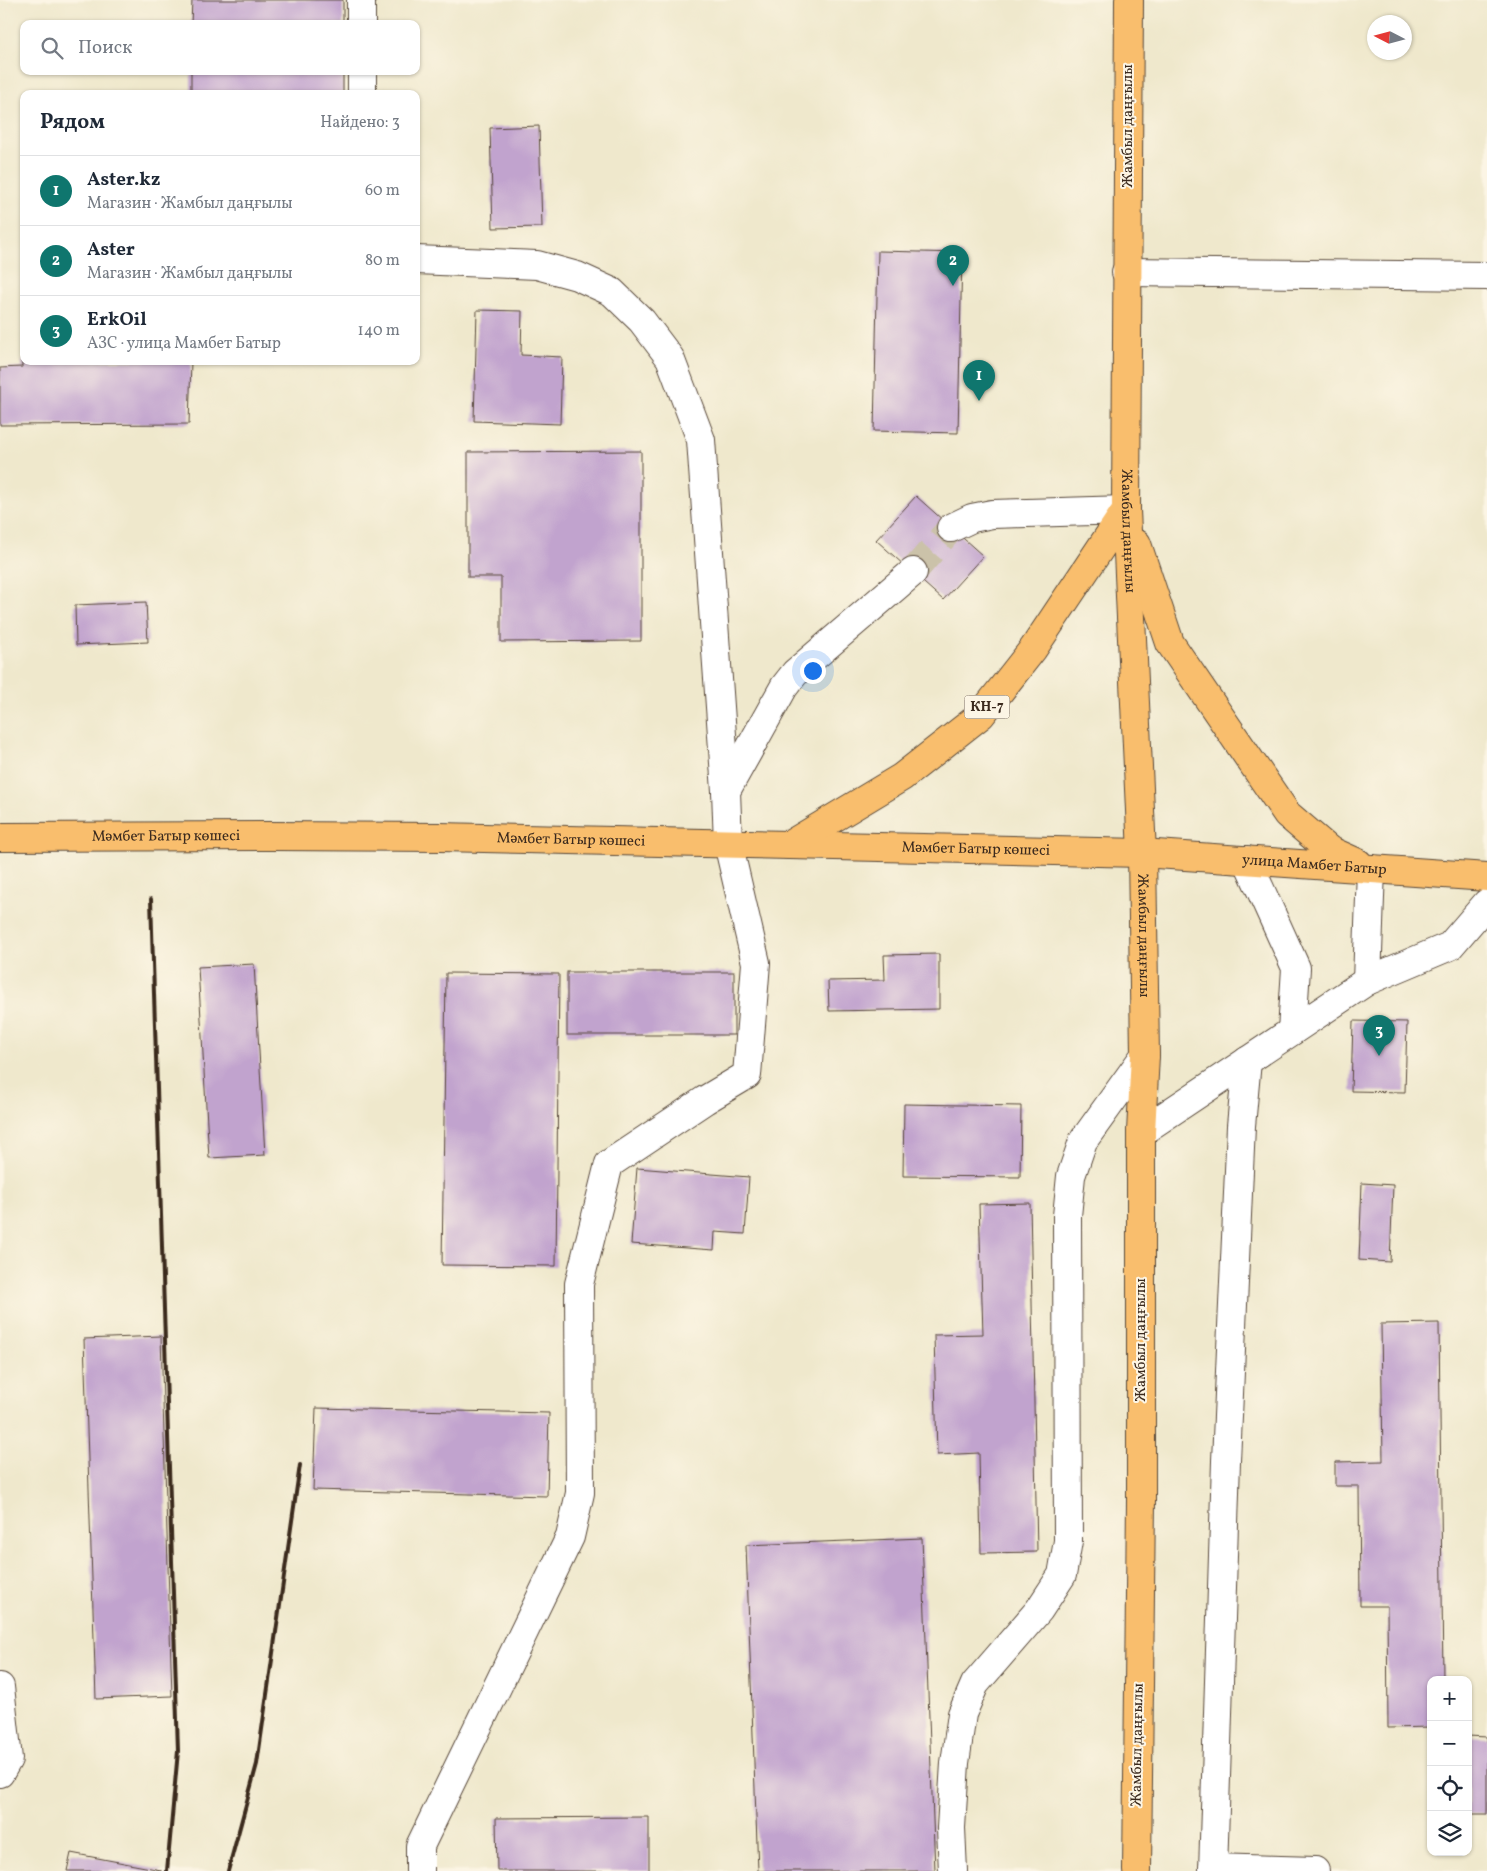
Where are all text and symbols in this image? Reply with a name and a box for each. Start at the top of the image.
north arrow [1367,15,1412,60]
search box [20,20,420,75]
icon: search [38,34,66,62]
text: Поиск [78,35,132,61]
street label: Жамбыл даңғылы [1118,64,1139,188]
text: Рядом [40,108,105,137]
text: Найдено: 3 [320,112,400,134]
text: Aster.kz [87,167,161,193]
text: 1 [53,180,59,202]
text: 60 m [365,180,400,202]
text: Магазин · Жамбыл даңғылы [87,193,293,215]
text: Aster [87,237,135,263]
pin: 2 [937,245,969,286]
text: 2 [52,250,60,272]
text: 80 m [365,250,400,272]
text: Магазин · Жамбыл даңғылы [87,263,293,285]
text: ErkOil [87,307,147,333]
text: 3 [52,320,60,342]
text: 140 m [358,320,400,342]
text: АЗС · улица Мамбет Батыр [87,333,281,355]
pin: 1 [963,360,995,401]
street label: Жамбыл даңғылы [1115,469,1140,594]
your location [800,658,826,684]
road number: КН-7 [964,696,1010,719]
street label: Мәмбет Батыр көшесі [92,826,240,847]
street label: Мәмбет Батыр көшесі [496,828,646,852]
street label: Мәмбет Батыр көшесі [901,837,1050,861]
street label: улица Мамбет Батыр [1241,849,1387,880]
street label: Жамбыл даңғылы [1132,874,1155,998]
pin: 3 [1363,1015,1395,1056]
street label: Жамбыл даңғылы [1131,1278,1152,1402]
map controls [1427,1676,1472,1856]
button: + [1427,1676,1472,1721]
street label: Жамбыл даңғылы [1126,1683,1150,1807]
button: − [1427,1721,1472,1766]
button: locate [1427,1766,1472,1811]
button: layers [1427,1811,1472,1856]

